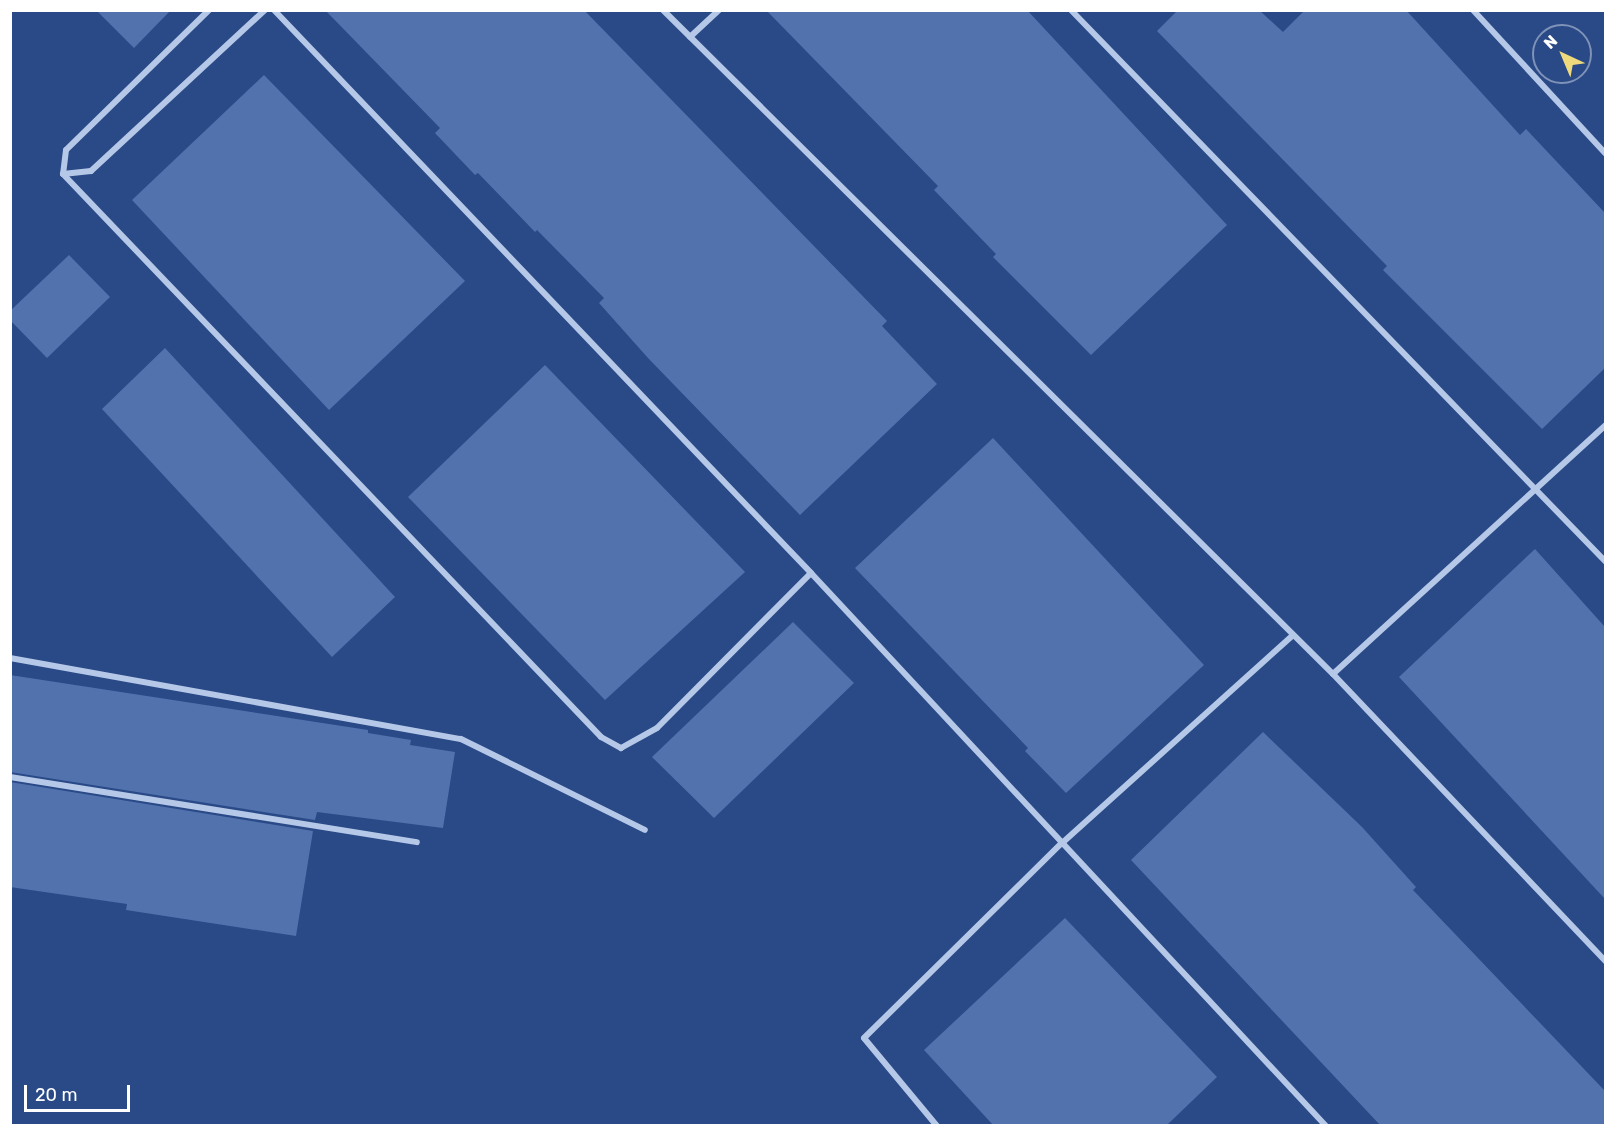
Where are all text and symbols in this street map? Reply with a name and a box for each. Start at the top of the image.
north arrow [1532,24,1592,84]
text: N [1540,31,1561,53]
scale bar [27,1073,134,1111]
text: 20 m [35,1084,77,1106]

